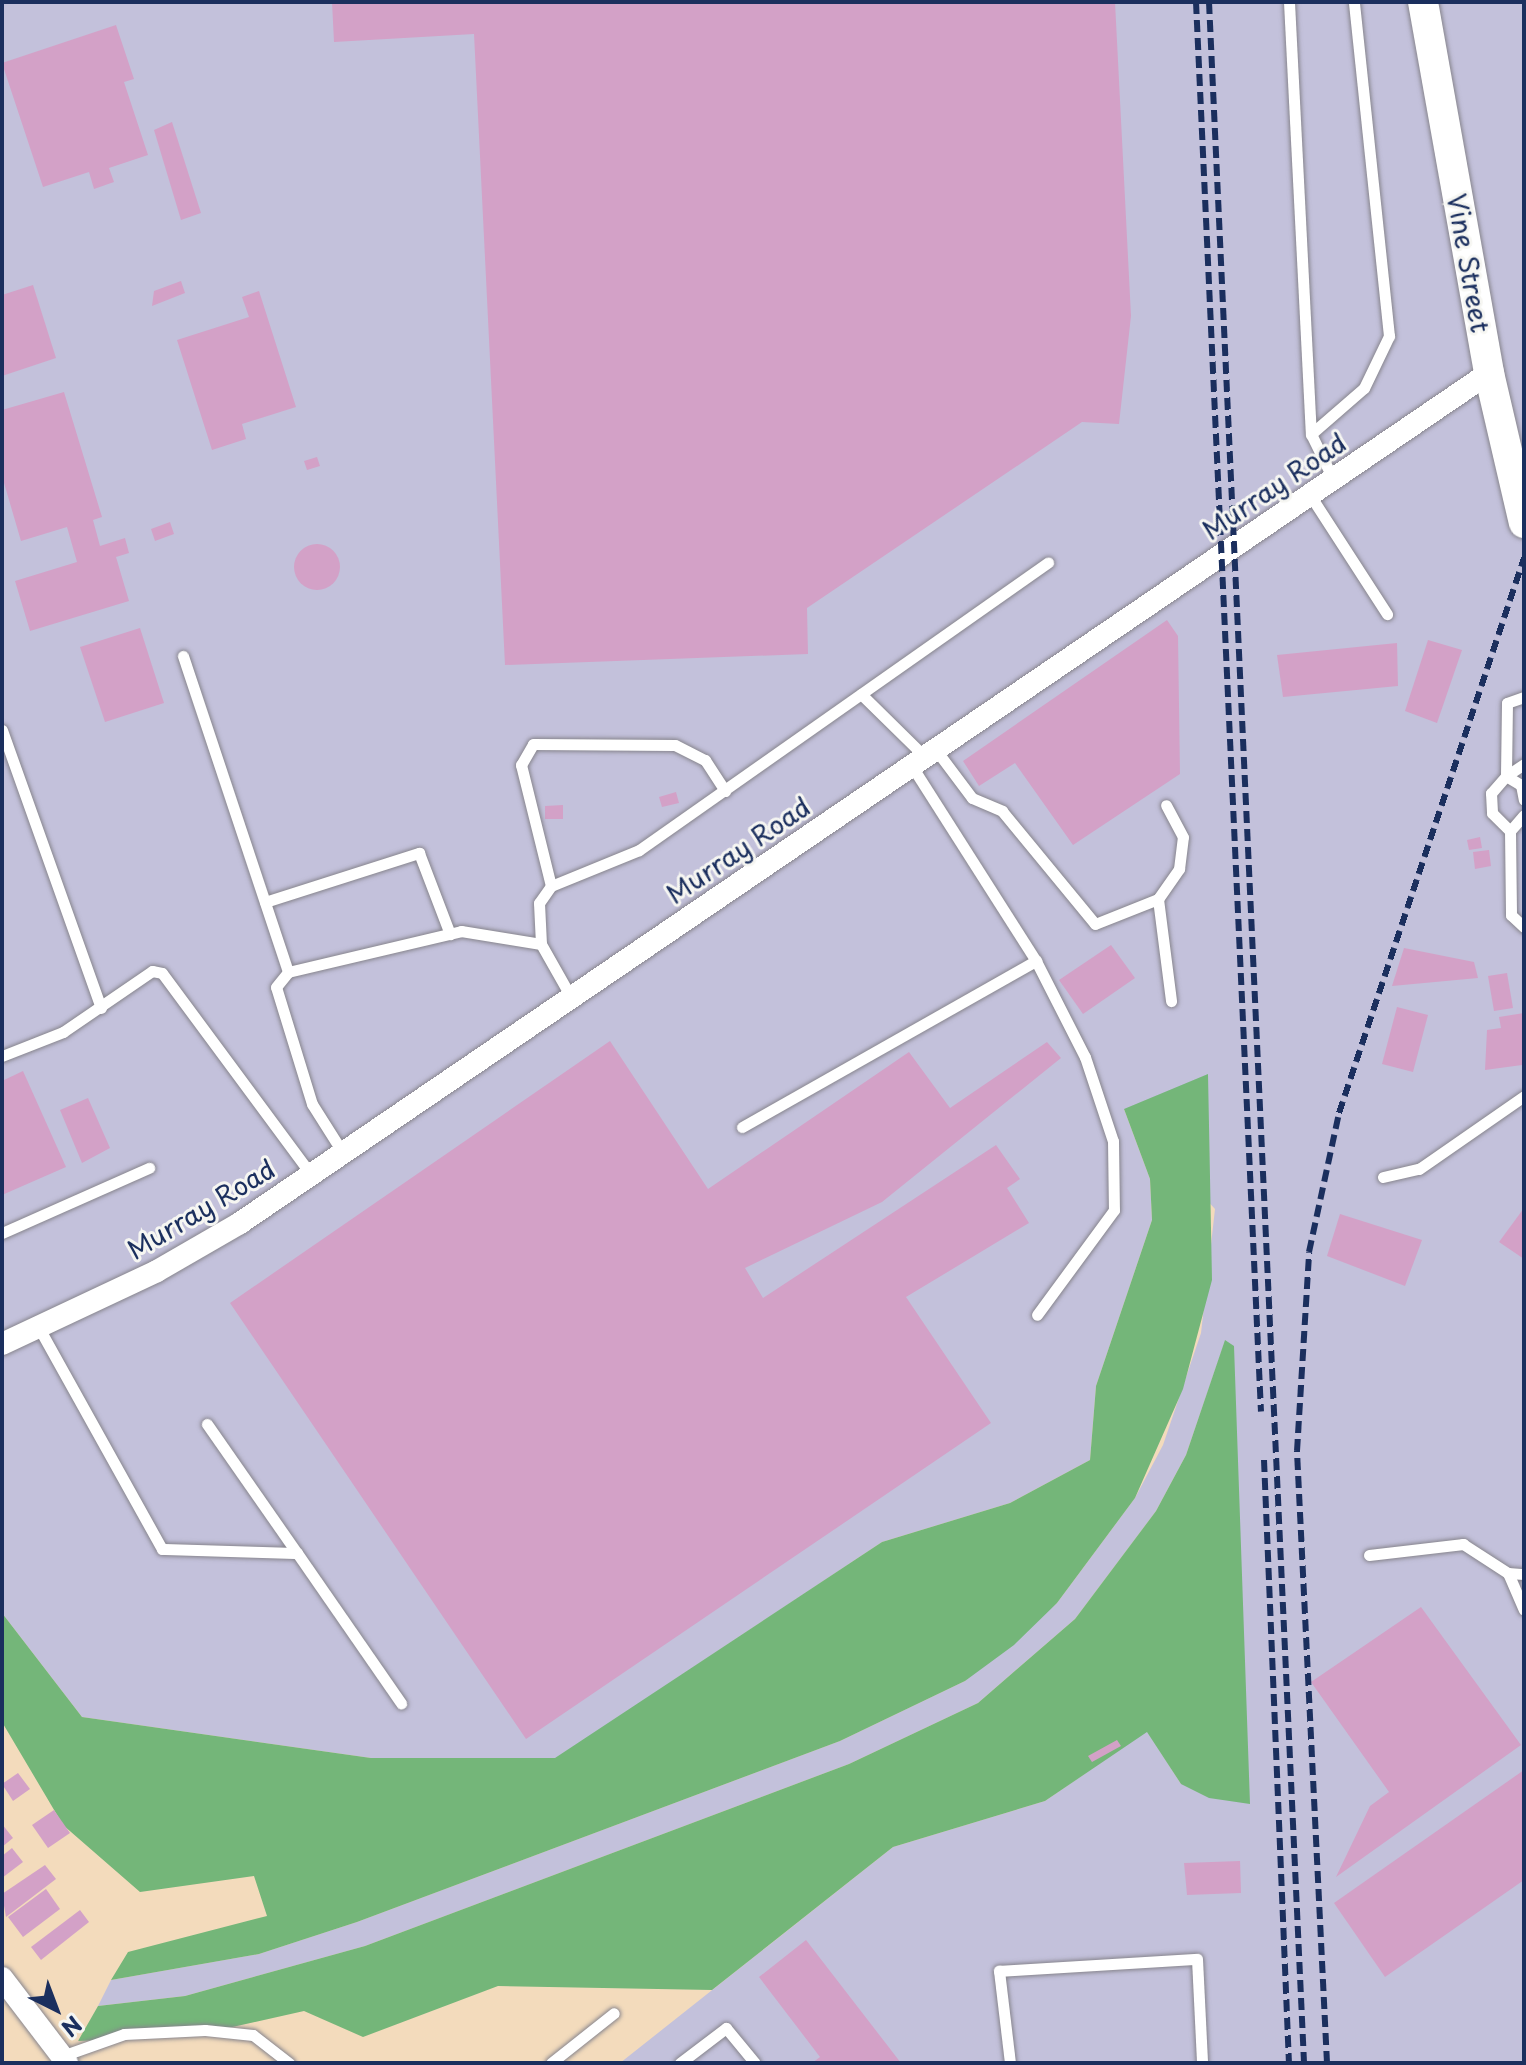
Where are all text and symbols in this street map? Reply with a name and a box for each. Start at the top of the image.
street label: Vine Street [1441,191,1497,335]
street label: Murray Road [1197,427,1351,545]
street label: Murray Road [661,791,815,909]
street label: Murray Road [122,1153,280,1265]
north arrow [16,1969,96,2049]
text: N [55,2009,90,2045]

